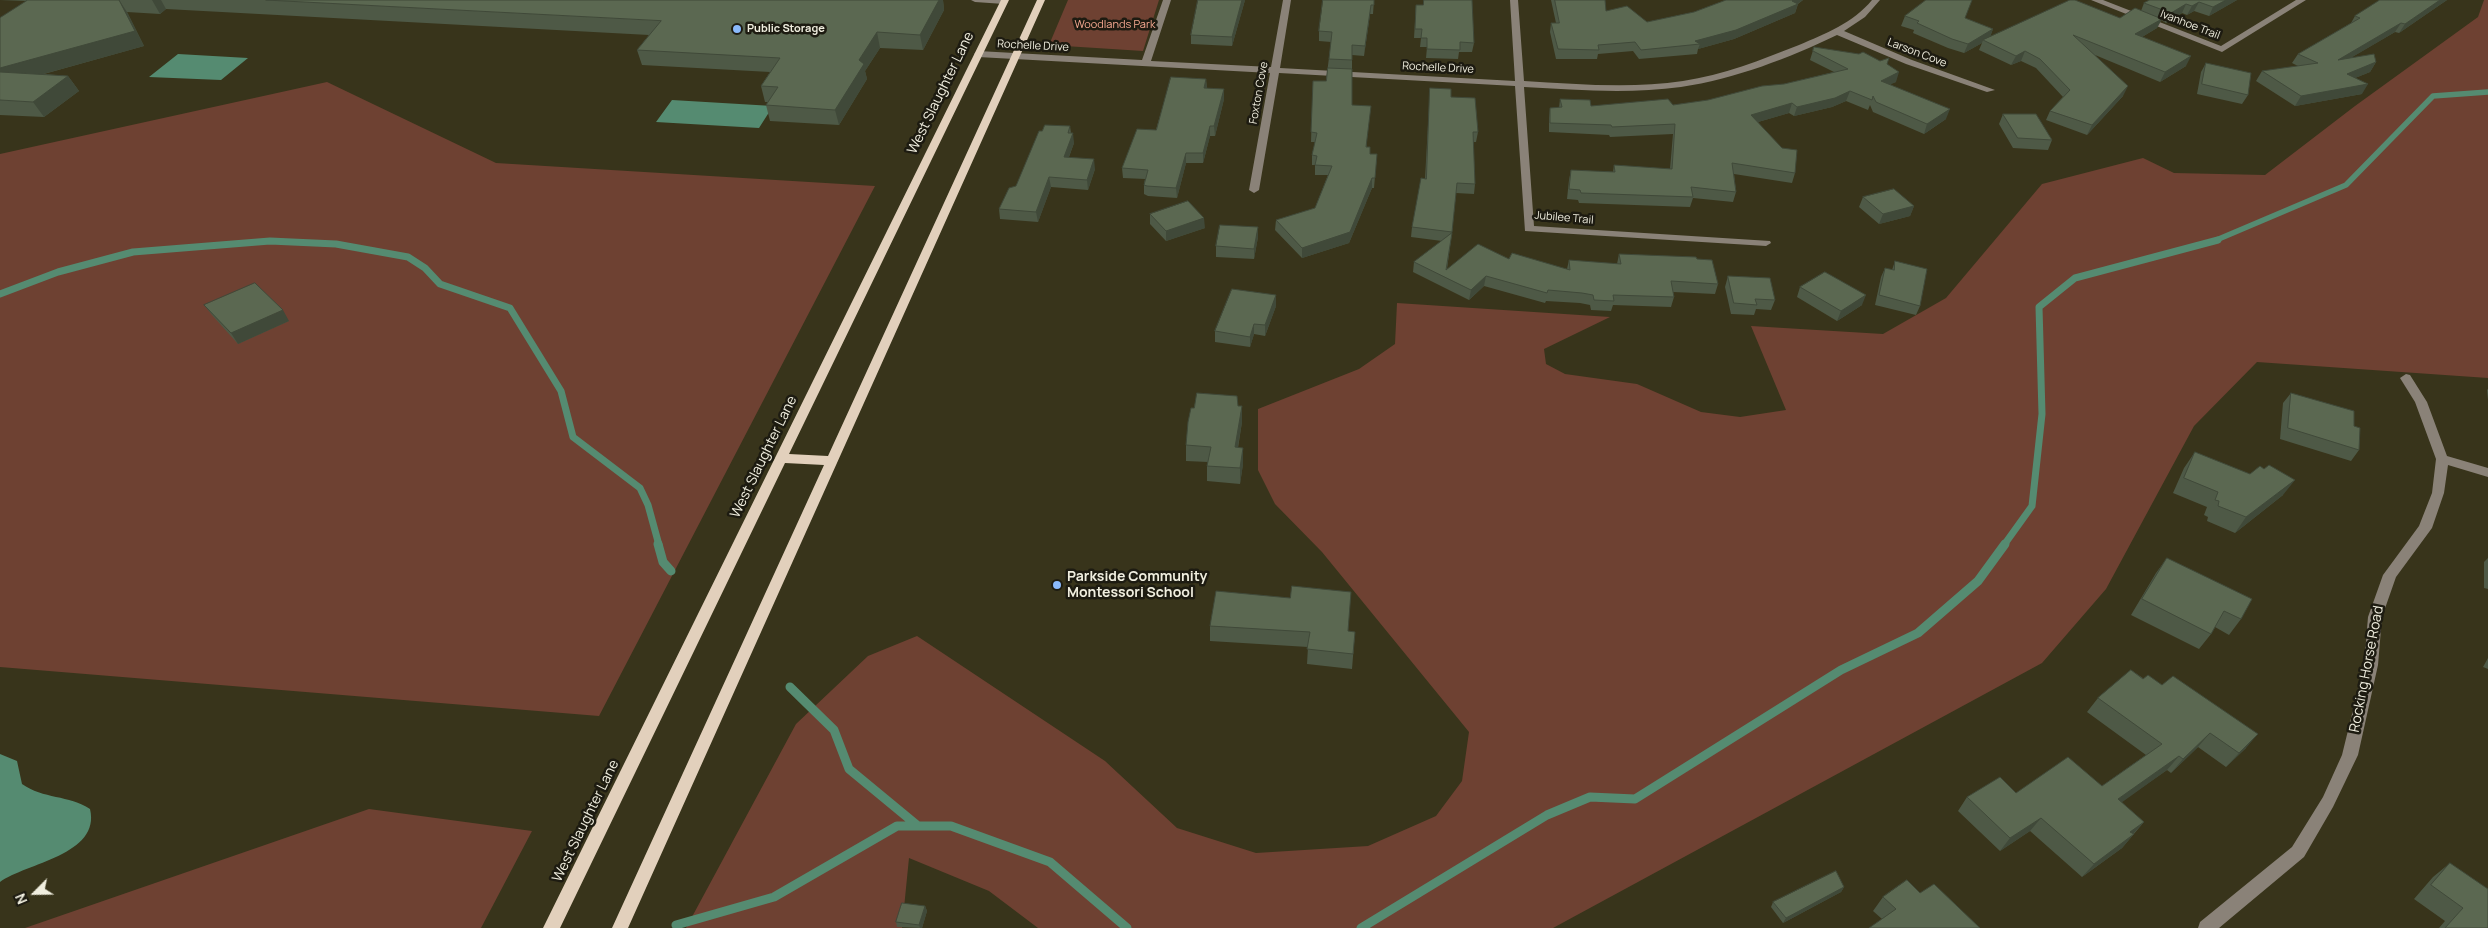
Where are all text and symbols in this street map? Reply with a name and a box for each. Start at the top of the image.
street label: Ivanhoe Trail [2158,8,2222,42]
park label: Woodlands Park [1075,18,1155,32]
place label: Public Storage [747,22,825,36]
marker: Public Storage [731,23,743,35]
street label: West Slaughter Lane [904,29,978,157]
street label: Larson Cove [1885,36,1949,70]
street label: Rochelle Drive [997,38,1069,54]
street label: Rochelle Drive [1402,60,1474,76]
street label: Foxton Cove [1247,61,1271,125]
street label: Jubilee Trail [1534,209,1594,227]
street label: West Slaughter Lane [727,393,801,521]
place label: Parkside Community Montessori School [1067,569,1207,602]
marker: Parkside Community Montessori School [1051,579,1063,591]
street label: Rocking Horse Road [2346,604,2388,734]
street label: West Slaughter Lane [549,757,623,885]
north arrow [10,868,60,918]
text: N [10,891,31,907]

